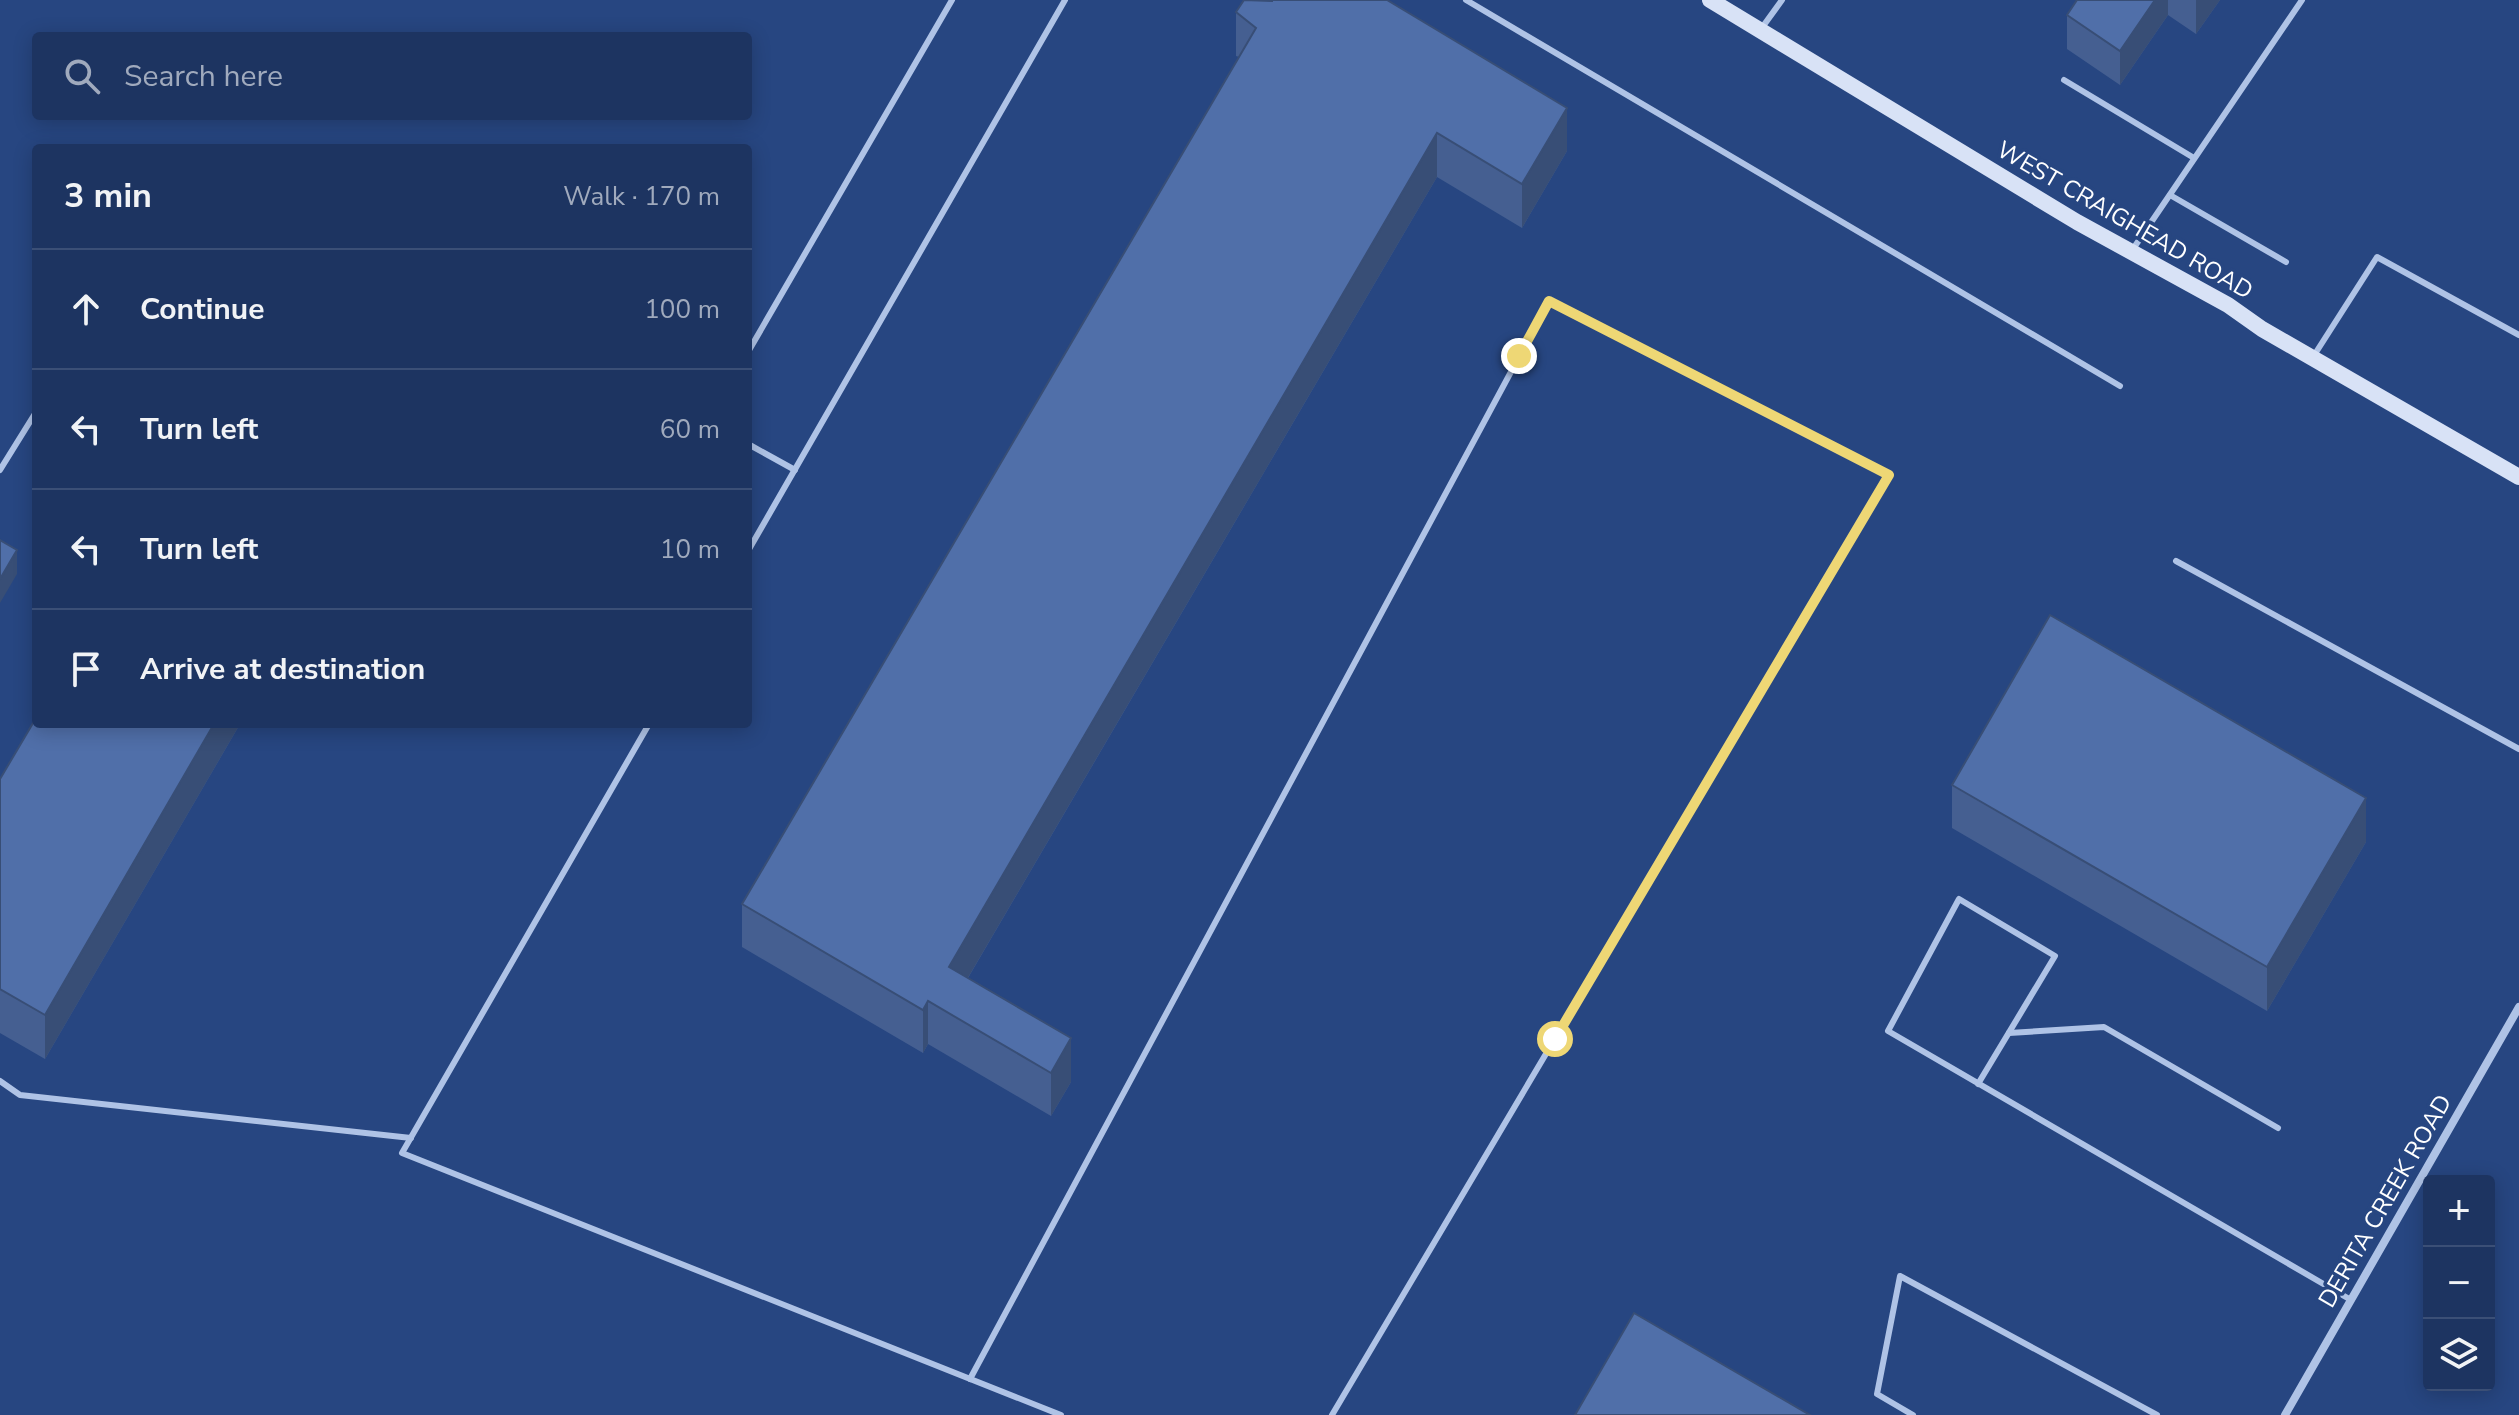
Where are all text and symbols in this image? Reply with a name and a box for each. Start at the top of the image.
search box [32,32,752,120]
icon: search [60,54,104,98]
text: Search here [124,56,283,97]
street label: WEST CRAIGHEAD ROAD [1991,133,2259,307]
text: 3 min [64,173,152,219]
text: Walk · 170 m [563,179,720,214]
icon: ahead [64,287,108,331]
text: Continue [140,289,265,330]
text: 100 m [644,292,720,327]
route end [1501,338,1537,374]
icon: left [64,407,108,451]
text: Turn left [140,409,258,450]
text: 60 m [660,412,720,447]
icon: left [64,527,108,571]
text: Turn left [140,529,258,570]
text: 10 m [660,532,720,567]
icon: arrive [64,647,108,691]
text: Arrive at destination [140,649,425,690]
route start [1537,1021,1573,1057]
street label: DERITA CREEK ROAD [2311,1089,2459,1313]
map controls [2423,1175,2495,1391]
button: + [2423,1175,2495,1247]
button: − [2423,1247,2495,1319]
button: layers [2423,1319,2495,1391]

